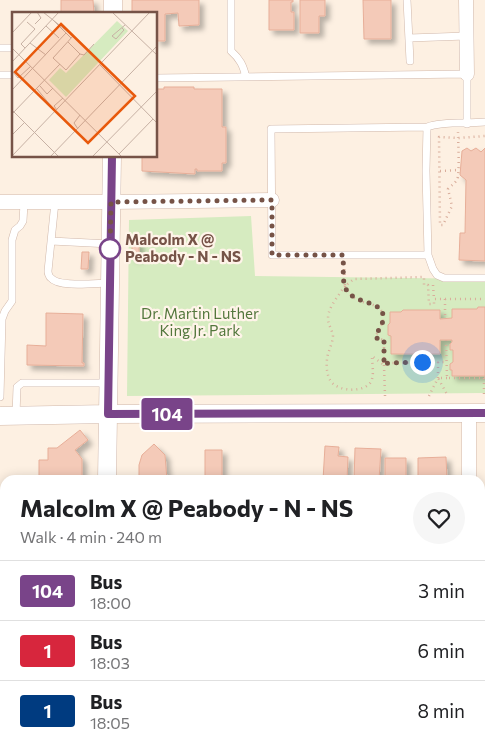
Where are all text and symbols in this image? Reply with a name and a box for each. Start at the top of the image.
inset map [12,12,158,158]
place label: Malcolm X @ Peabody - N - NS [125,230,241,265]
marker: Malcolm X @ Peabody - N - NS [99,238,121,260]
park label: Dr. Martin Luther King Jr. Park [141,304,259,339]
your location [410,350,435,375]
line badge: 104 [138,398,196,430]
text: 104 [151,403,183,425]
button: heart [413,492,465,544]
text: Malcolm X @ Peabody - N - NS [20,493,353,522]
text: Walk · 4 min · 240 m [20,527,162,546]
text: Bus [90,570,122,593]
text: 3 min [418,579,465,602]
text: 104 [32,580,63,602]
text: 18:00 [90,593,131,612]
text: Bus [90,630,122,653]
text: 6 min [417,639,465,662]
text: 1 [43,640,52,662]
text: 18:03 [90,653,130,672]
text: Bus [90,690,122,713]
text: 8 min [417,699,465,722]
text: 1 [43,700,52,722]
text: 18:05 [90,713,130,732]

